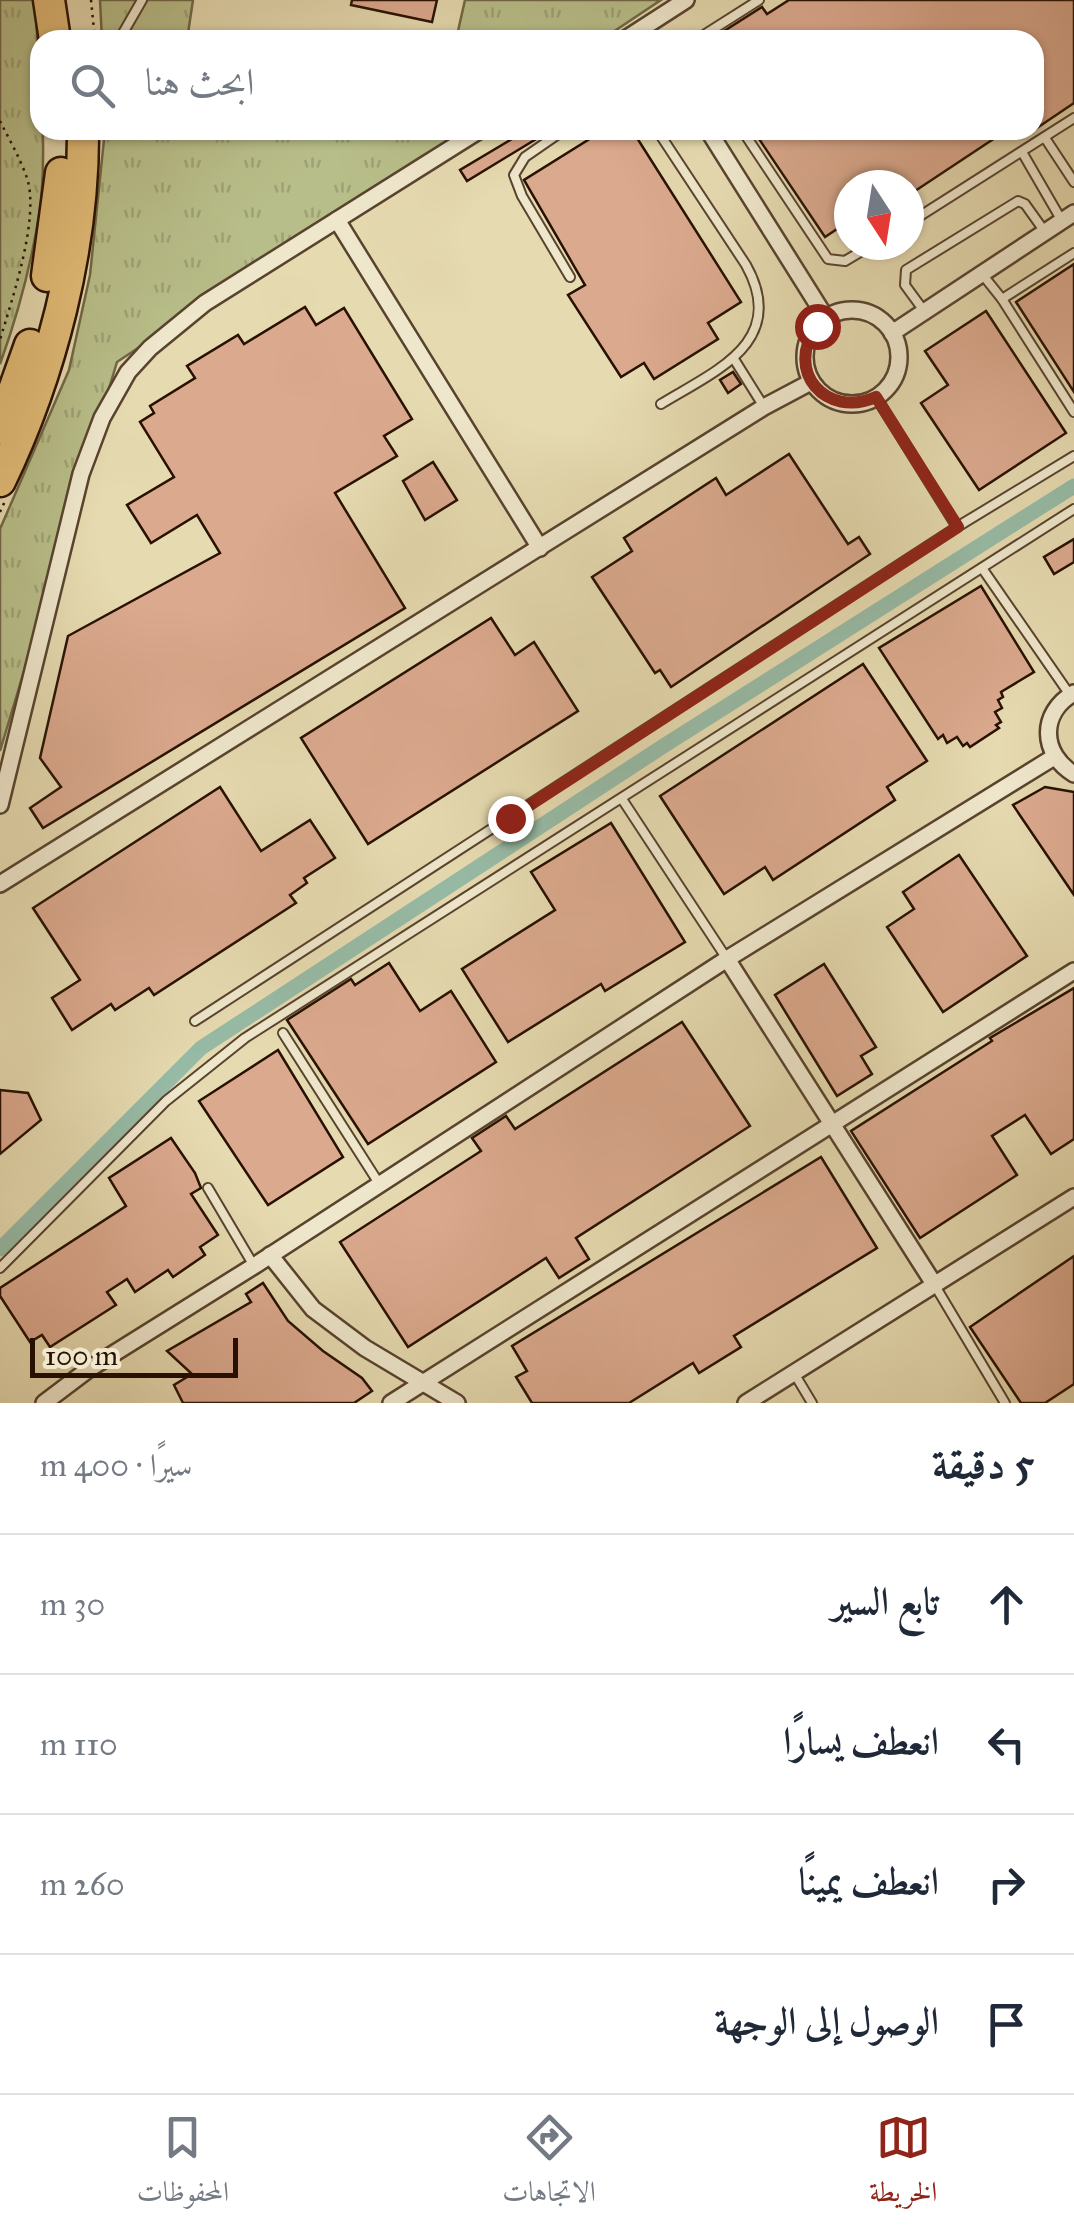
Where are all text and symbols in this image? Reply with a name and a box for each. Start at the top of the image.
search box [30,30,1044,140]
icon: search [65,58,120,113]
text: ابحث هنا [145,59,255,105]
north arrow [834,170,924,260]
route start [795,304,841,350]
route end [488,796,534,842]
scale bar [30,1333,238,1378]
text: 100 m [45,1338,118,1373]
text: 5 دقيقة [932,1438,1034,1490]
text: سيرًا · 400 m [40,1446,192,1485]
icon: ahead [979,1577,1034,1632]
text: تابع السير [832,1578,939,1624]
text: 30 m [40,1585,105,1624]
icon: left [979,1717,1034,1772]
text: انعطف يسارًا [783,1718,939,1764]
text: 110 m [40,1725,118,1764]
icon: right [979,1857,1034,1912]
text: انعطف يمينًا [798,1858,939,1904]
text: 260 m [40,1865,125,1904]
icon: arrive [979,1997,1034,2052]
text: الوصول إلى الوجهة [714,1998,939,2044]
tab: المحفوظات [137,2110,229,2219]
tab: الاتجاهات [502,2110,596,2219]
tab: الخريطة [869,2110,937,2219]

